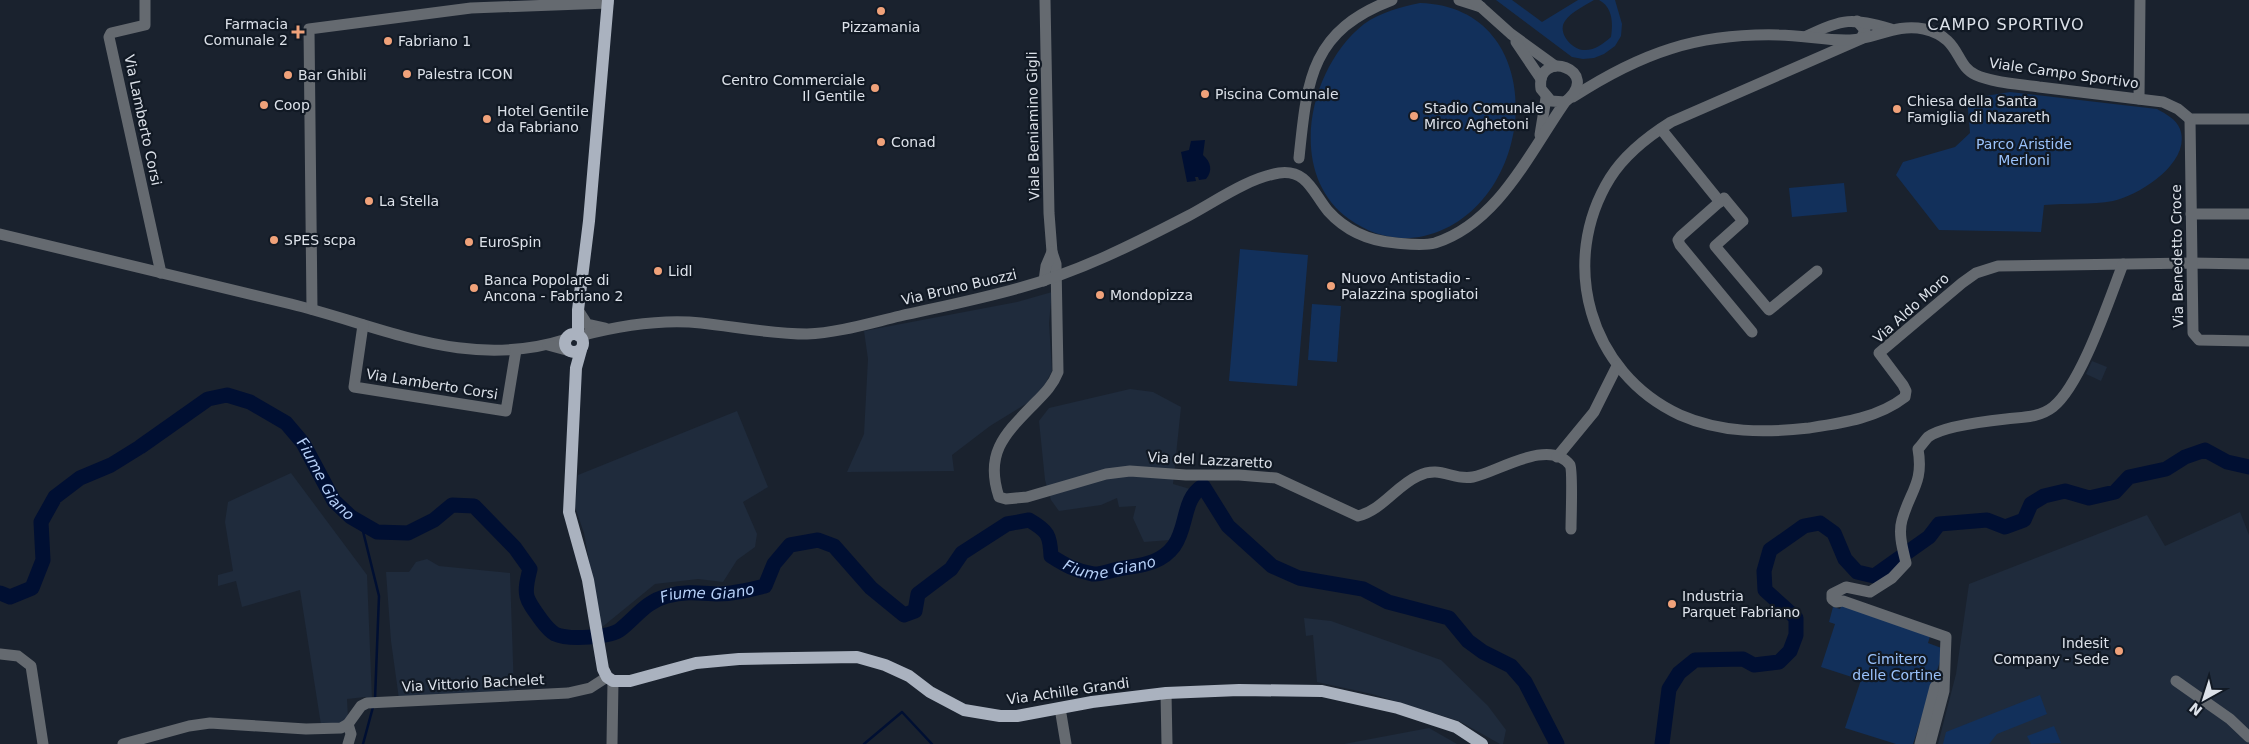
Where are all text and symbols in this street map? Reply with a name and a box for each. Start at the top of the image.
marker: Pizzamania [875,5,887,17]
district label: CAMPO SPORTIVO [1927,15,2085,34]
place label: Farmacia Comunale 2 [204,16,288,48]
place label: Pizzamania [842,19,920,35]
marker: Farmacia Comunale 2 [292,26,304,38]
place label: Fabriano 1 [398,33,471,49]
marker: Fabriano 1 [382,35,394,47]
street label: Viale Beniamino Gigli [1024,51,1042,201]
street label: Via Lamberto Corsi [121,53,165,187]
street label: Viale Campo Sportivo [1988,55,2140,91]
place label: Palestra ICON [417,66,513,82]
place label: Bar Ghibli [298,67,367,83]
marker: Palestra ICON [401,68,413,80]
marker: Bar Ghibli [282,69,294,81]
place label: Centro Commerciale Il Gentile [721,72,865,104]
marker: Centro Commerciale Il Gentile [869,82,881,94]
place label: Piscina Comunale [1215,86,1339,102]
marker: Piscina Comunale [1199,88,1211,100]
place label: Chiesa della Santa Famiglia di Nazareth [1907,93,2050,125]
place label: Coop [274,97,310,113]
marker: Coop [258,99,270,111]
place label: Stadio Comunale Mirco Aghetoni [1424,100,1544,132]
place label: Hotel Gentile da Fabriano [497,103,589,135]
marker: Chiesa della Santa Famiglia di Nazareth [1891,103,1903,115]
marker: Stadio Comunale Mirco Aghetoni [1408,110,1420,122]
marker: Hotel Gentile da Fabriano [481,113,493,125]
place label: Conad [891,134,936,150]
marker: Conad [875,136,887,148]
park label: Parco Aristide Merloni [1976,136,2072,168]
street label: Via Benedetto Croce [2168,184,2186,328]
place label: La Stella [379,193,439,209]
marker: La Stella [363,195,375,207]
place label: SPES scpa [284,232,356,248]
marker: SPES scpa [268,234,280,246]
place label: EuroSpin [479,234,541,250]
marker: EuroSpin [463,236,475,248]
place label: Lidl [668,263,692,279]
marker: Lidl [652,265,664,277]
street label: Via Bruno Buozzi [900,266,1018,308]
place label: Nuovo Antistadio - Palazzina spogliatoi [1341,270,1478,302]
street label: Via Aldo Moro [1870,270,1952,346]
place label: Banca Popolare di Ancona - Fabriano 2 [484,272,623,304]
marker: Nuovo Antistadio - Palazzina spogliatoi [1325,280,1337,292]
marker: Banca Popolare di Ancona - Fabriano 2 [468,282,480,294]
place label: Mondopizza [1110,287,1193,303]
marker: Mondopizza [1094,289,1106,301]
street label: Via Lamberto Corsi [365,366,499,402]
water label: Fiume Giano [293,434,358,524]
street label: Via del Lazzaretto [1147,449,1273,471]
water label: Fiume Giano [1060,552,1158,584]
water label: Fiume Giano [658,580,756,607]
place label: Industria Parquet Fabriano [1682,588,1800,620]
marker: Industria Parquet Fabriano [1666,598,1678,610]
place label: Indesit Company - Sede [1993,635,2109,667]
marker: Indesit Company - Sede [2113,645,2125,657]
park label: Cimitero delle Cortine [1852,651,1942,683]
street label: Via Vittorio Bachelet [401,671,545,695]
street label: Via Achille Grandi [1006,674,1130,708]
north arrow [2179,674,2229,724]
text: N [2186,699,2205,719]

